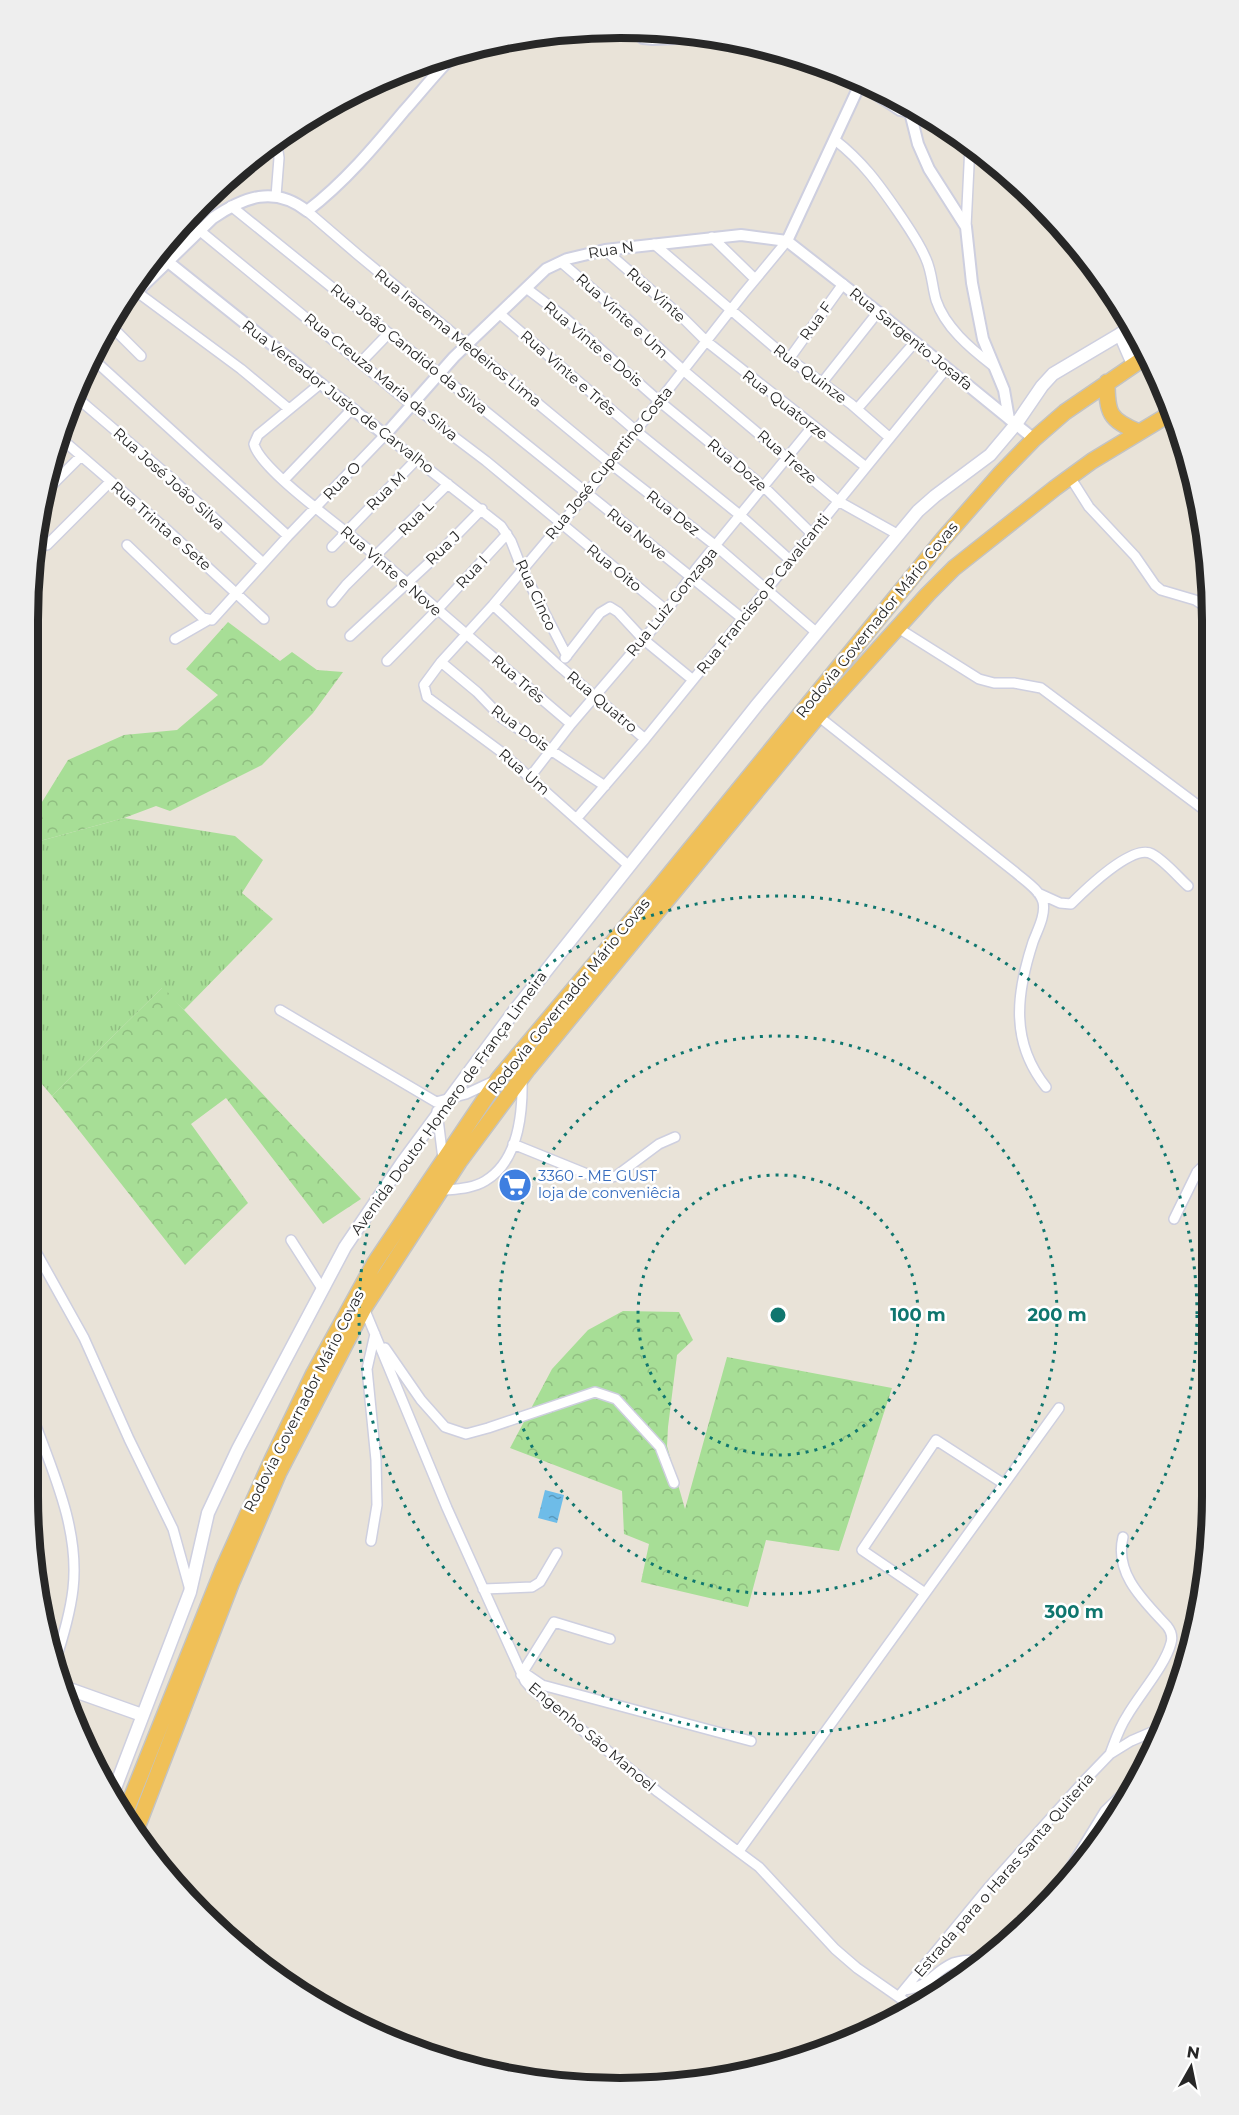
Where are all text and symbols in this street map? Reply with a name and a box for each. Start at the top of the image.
street label: Rua N [587,237,635,262]
street label: Rua Vinte [623,263,690,326]
street label: Rua Iracema Medeiros Lima [371,264,546,411]
street label: Rua Vinte e Um [572,269,672,362]
street label: Rua João Candido da Silva [327,279,492,418]
street label: Rua Sargento Josafa [846,283,977,394]
street label: Rua Vinte e Dois [540,297,647,390]
street label: Rua F [795,298,836,344]
street label: Rua Creuza Maria da Silva [301,309,462,445]
street label: Rua Vereador Justo de Carvalho [238,316,438,478]
street label: Rua Vinte e Três [517,326,620,419]
street label: Rua Quinze [770,340,851,407]
street label: Rua Quatorze [739,365,832,444]
street label: Rua José Cupertino Costa [541,382,676,543]
street label: Rua José João Silva [109,423,229,534]
street label: Rua Treze [753,425,821,488]
street label: Rua Doze [704,434,771,495]
street label: Rua O [319,457,365,504]
street label: Rua M [362,467,409,514]
street label: Rua Trinta e Sete [107,477,215,574]
street label: Rua Dez [643,486,704,540]
street label: Rua L [394,496,438,539]
street label: Rua Nove [603,504,671,564]
street label: Rua Francisco P Cavalcanti [692,510,833,678]
street label: Rodovia Governador Mário Covas [792,518,962,721]
street label: Rua Vinte e Nove [337,521,446,620]
street label: Rua J [421,526,464,569]
street label: Rua Oito [583,540,646,596]
street label: Rua Luiz Gonzaga [622,543,721,660]
street label: Rua I [452,551,492,592]
street label: Rua Cinco [512,556,561,633]
street label: Rua Três [488,650,549,707]
street label: Rua Quatro [563,667,642,737]
street label: Rua Dois [488,700,553,755]
street label: Rua Um [495,744,554,799]
street label: Rodovia Governador Mário Covas [484,894,654,1097]
street label: Avenida Doutor Homero de França Limeira [346,967,551,1238]
place label: 3360 - ME GUST loja de conveniêcia [538,1166,681,1202]
supermarket icon: 3360 - ME GUST loja de conveniêcia [497,1167,533,1203]
street label: Rodovia Governador Mário Covas [239,1287,368,1515]
text: 100 m [890,1304,946,1326]
text: 200 m [1027,1304,1087,1326]
centre of rings [768,1305,788,1325]
text: 300 m [1043,1601,1104,1623]
street label: Engenho São Manoel [525,1678,660,1795]
street label: Estrada para o Haras Santa Quiteria [910,1769,1098,1981]
north arrow [1161,2037,1221,2097]
text: N [1185,2042,1201,2063]

